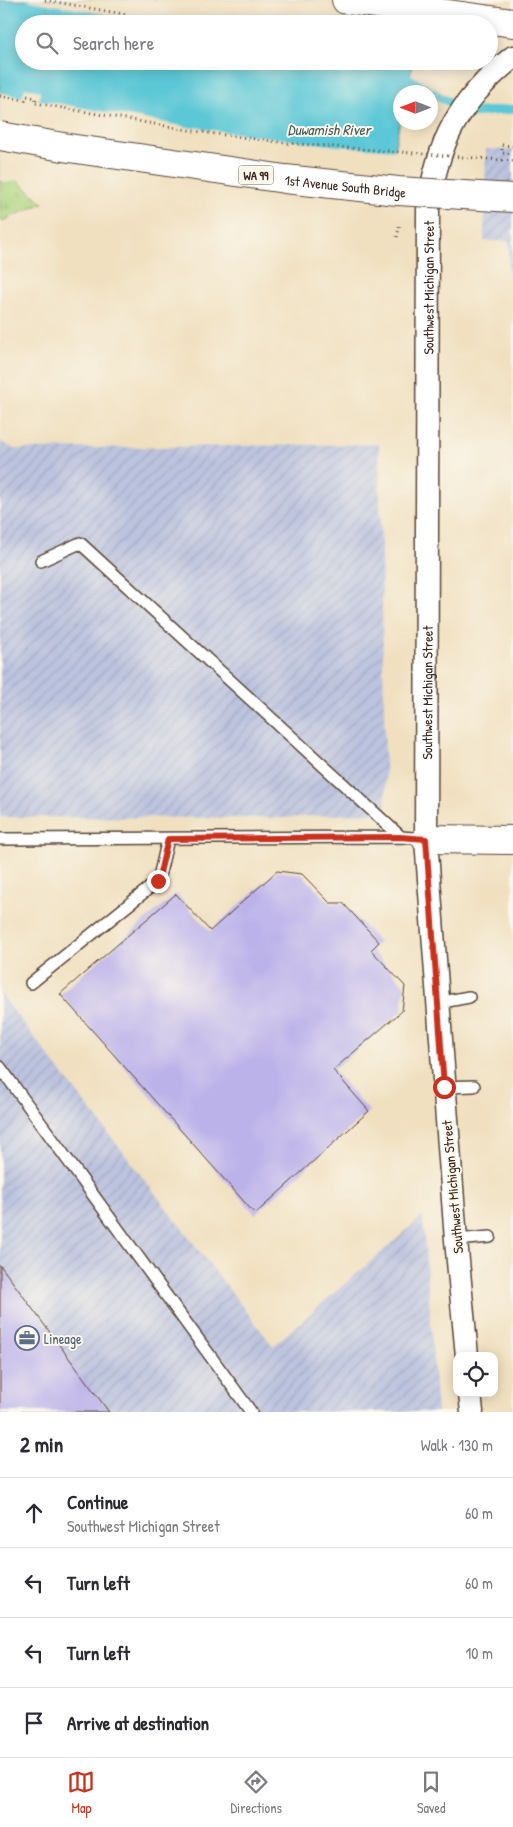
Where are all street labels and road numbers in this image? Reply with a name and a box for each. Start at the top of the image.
road number: WA 99 [238,166,274,184]
street label: 1st Avenue South Bridge [284,170,407,202]
street label: Southwest Michigan Street [418,221,438,355]
street label: Southwest Michigan Street [417,626,437,760]
street label: Southwest Michigan Street [437,1119,468,1254]

